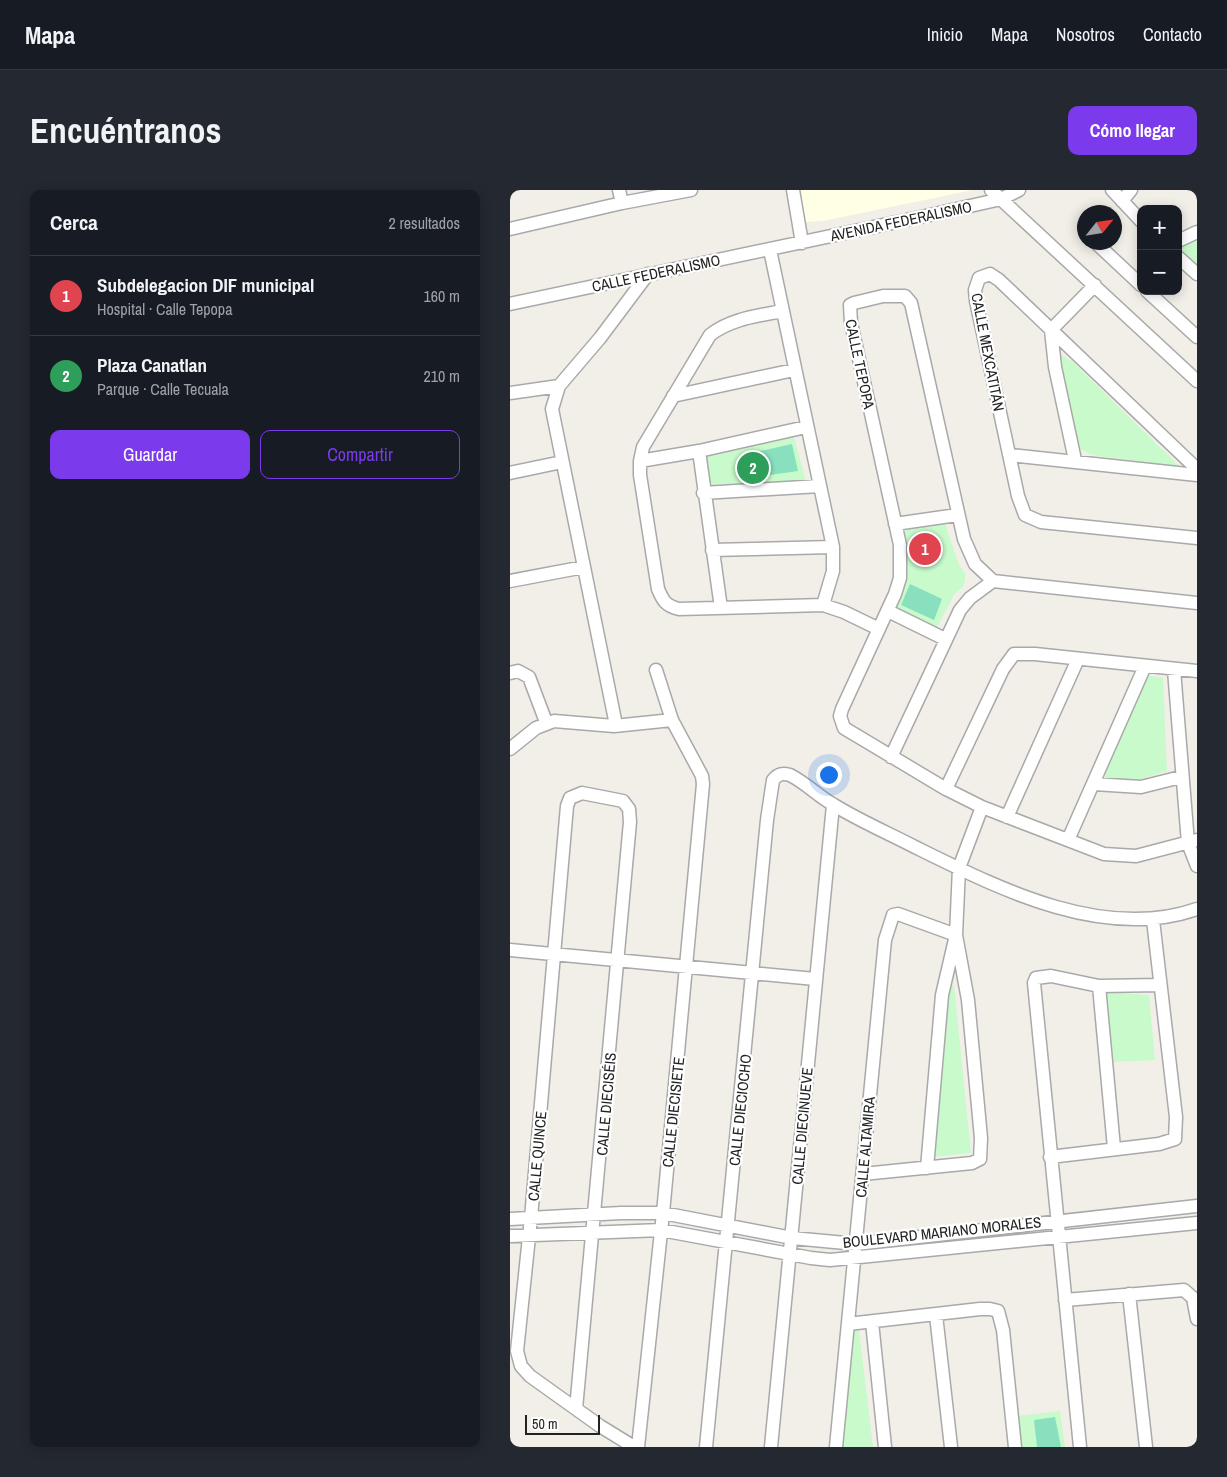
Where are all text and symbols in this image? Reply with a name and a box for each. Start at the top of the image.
text: Mapa [25,19,75,51]
text: Inicio [927,22,963,47]
text: Mapa [991,22,1028,47]
text: Nosotros [1056,22,1115,47]
text: Contacto [1143,22,1202,47]
button: Cómo llegar [1068,106,1197,155]
text: Encuéntranos [30,107,221,154]
street label: AVENIDA FEDERALISMO [827,196,974,246]
north arrow [1077,205,1122,250]
map controls [1137,205,1182,295]
button: + [1137,205,1182,250]
text: Cerca [50,208,98,237]
text: 2 resultados [389,212,460,234]
street label: CALLE FEDERALISMO [590,249,722,297]
button: − [1137,250,1182,295]
text: Subdelegacion DIF municipal [97,272,314,298]
text: 1 [62,285,70,307]
text: 160 m [424,285,460,307]
street label: CALLE MEXCATITÁN [966,291,1010,413]
text: Hospital · Calle Tepopa [97,298,232,320]
street label: CALLE TEPOPA [840,317,880,412]
text: Plaza Canatlan [97,352,207,378]
text: 2 [62,365,70,387]
text: 210 m [424,365,460,387]
text: Parque · Calle Tecuala [97,378,229,400]
button: Guardar [50,430,250,479]
button: Compartir [260,430,460,479]
pin: 2 [737,449,769,487]
pin: 1 [909,530,941,568]
your location [816,762,842,788]
street label: CALLE DIECISÉIS [591,1052,621,1156]
street label: CALLE DIECIOCHO [724,1053,756,1167]
street label: CALLE DIECISIETE [657,1056,689,1168]
street label: CALLE DIECINUEVE [786,1067,818,1185]
street label: CALLE ALTAMIRA [850,1095,880,1198]
street label: CALLE QUINCE [523,1110,551,1202]
street label: BOULEVARD MARIANO MORALES [842,1211,1042,1253]
scale bar [525,1412,600,1435]
text: 50 m [532,1415,558,1433]

